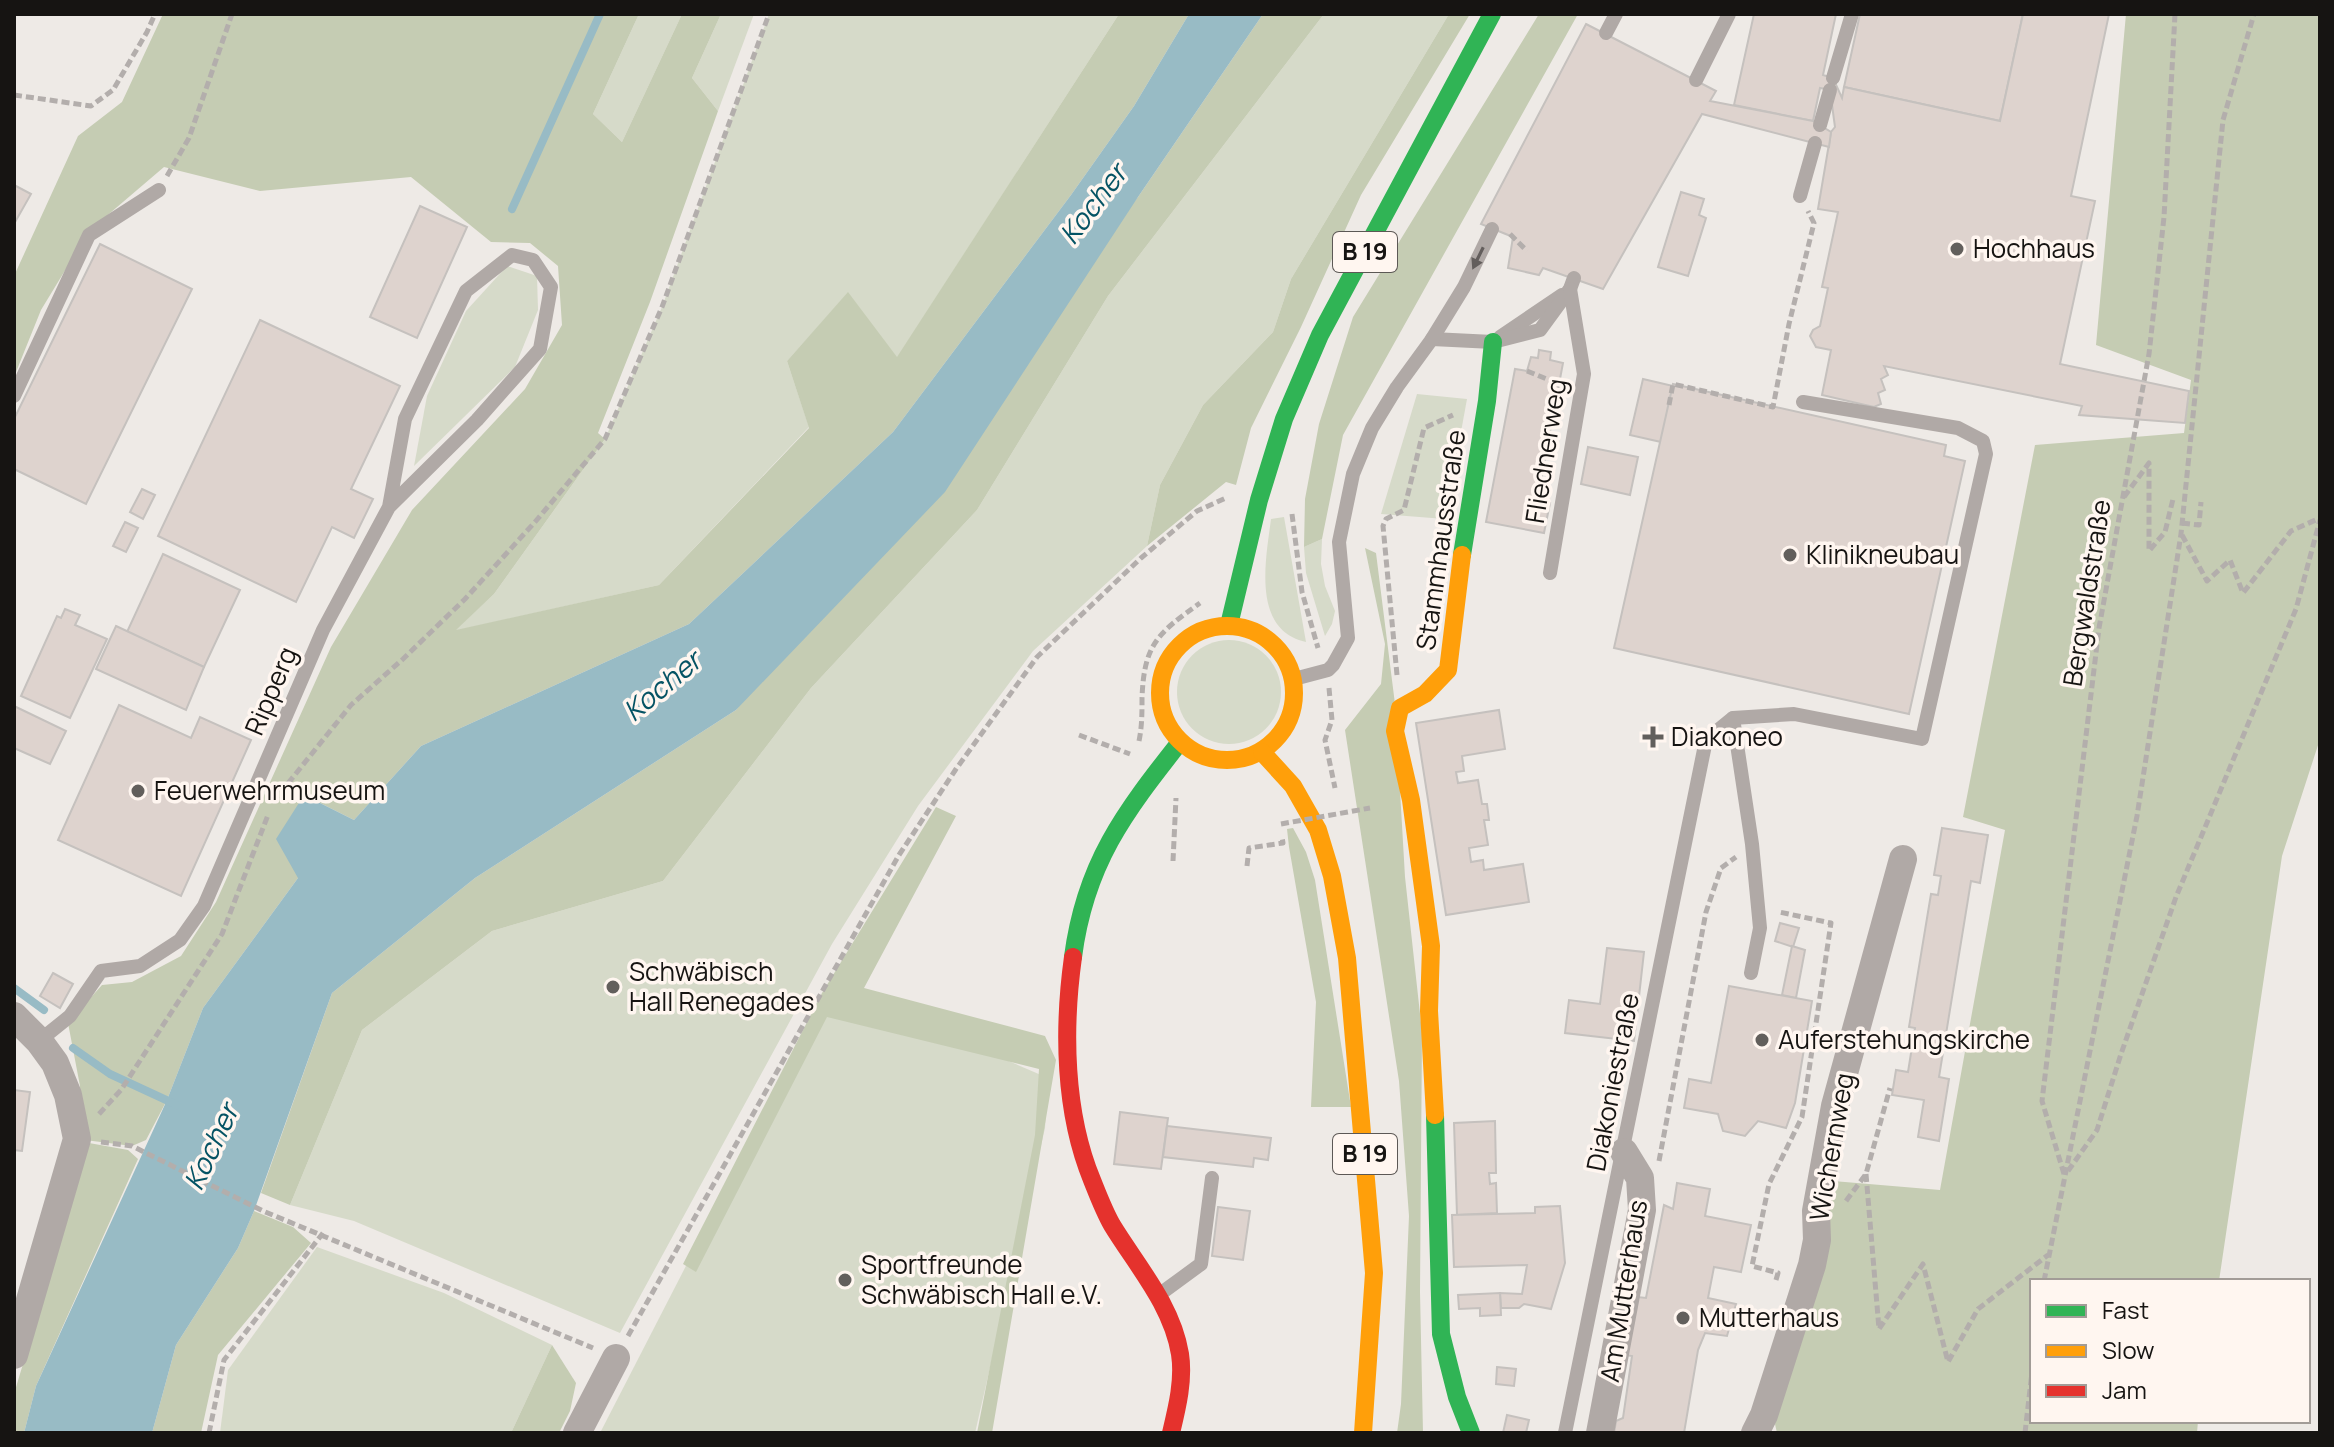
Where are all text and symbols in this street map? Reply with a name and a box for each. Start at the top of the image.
water label: Kocher [1050,153,1137,251]
place label: Hochhaus [1973,230,2095,266]
road number: B 19 [1333,232,1397,272]
marker: Hochhaus [1948,240,1966,258]
one-way arrow [1471,246,1485,269]
street label: Fliednerweg [1516,376,1574,526]
street label: Stammhausstraße [1407,427,1473,652]
street label: Bergwaldstraße [2053,497,2119,689]
place label: Klinikneubau [1806,536,1959,572]
marker: Klinikneubau [1781,546,1799,564]
water label: Kocher [614,639,711,729]
street label: Ripperg [235,641,305,740]
place label: Diakoneo [1671,718,1783,754]
marker: Diakoneo [1642,726,1664,748]
place label: Feuerwehrmuseum [154,772,385,808]
marker: Feuerwehrmuseum [129,782,147,800]
place label: Schwäbisch Hall Renegades [629,953,814,1019]
marker: Schwäbisch Hall Renegades [604,978,622,996]
street label: Diakoniestraße [1577,990,1647,1174]
place label: Auferstehungskirche [1778,1021,2030,1057]
marker: Auferstehungskirche [1753,1031,1771,1049]
street label: Wichernweg [1800,1070,1862,1224]
water label: Kocher [174,1094,248,1196]
road number: B 19 [1333,1134,1397,1174]
street label: Am Mutterhaus [1591,1197,1655,1384]
place label: Sportfreunde Schwäbisch Hall e.V. [861,1246,1102,1312]
marker: Sportfreunde Schwäbisch Hall e.V. [836,1271,854,1289]
legend [2030,1279,2310,1423]
text: Fast [2102,1293,2149,1326]
place label: Mutterhaus [1699,1299,1839,1335]
marker: Mutterhaus [1674,1309,1692,1327]
text: Slow [2102,1333,2155,1366]
text: Jam [2102,1373,2147,1406]

